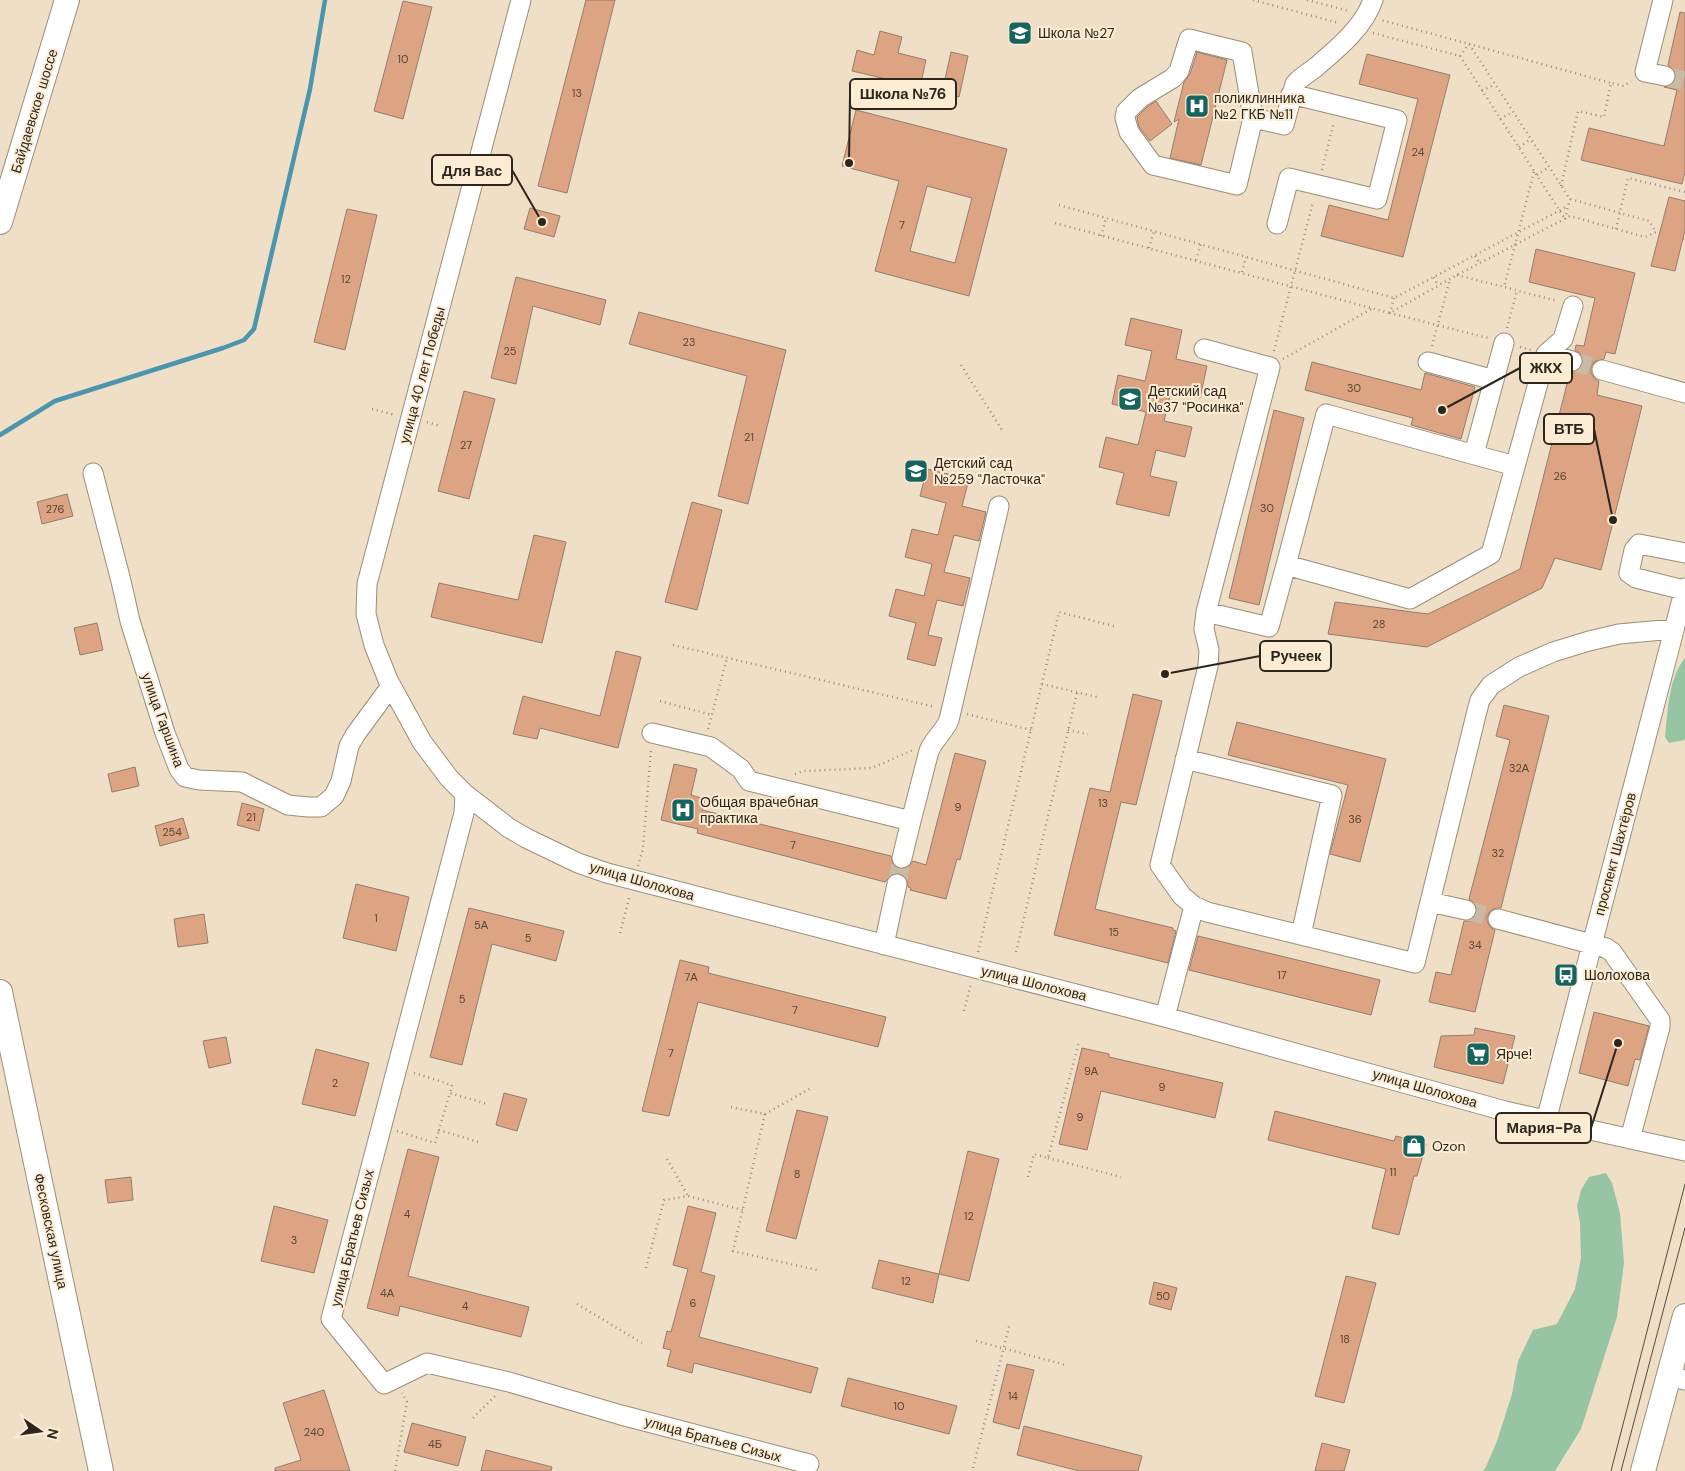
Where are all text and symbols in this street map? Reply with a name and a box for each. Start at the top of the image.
school or university icon: Школа №27 [1007,20,1033,46]
place label: Школа №27 [1038,24,1115,42]
street label: Байдаевское шоссе [7,46,62,175]
house number: 10 [398,52,408,66]
callout: Школа №76 [850,79,956,109]
text: Школа №76 [860,84,946,104]
house number: 13 [572,86,582,100]
place label: поликлинника №2 ГКБ №11 [1214,89,1305,123]
hospital icon: поликлинника №2 ГКБ №11 [1184,93,1210,119]
house number: 24 [1412,145,1425,159]
callout: Для Вас [432,155,512,185]
text: Для Вас [442,161,502,181]
house number: 7 [899,218,905,232]
house number: 12 [341,272,351,286]
street label: улица 40 лет Победы [395,305,449,445]
house number: 23 [683,335,695,349]
house number: 25 [503,344,517,358]
callout: ЖКХ [1520,353,1572,383]
text: ЖКХ [1529,358,1562,378]
house number: 30 [1347,381,1361,395]
place label: Детский сад №37 "Росинка" [1148,382,1244,416]
school or university icon: Детский сад №37 "Росинка" [1117,386,1143,412]
callout: ВТБ [1544,414,1594,444]
text: ВТБ [1554,419,1584,439]
house number: 21 [744,430,754,444]
house number: 27 [460,438,472,452]
place label: Детский сад №259 "Ласточка" [934,454,1045,488]
school or university icon: Детский сад №259 "Ласточка" [903,458,929,484]
house number: 26 [1553,469,1567,483]
house number: 30 [1260,501,1274,515]
house number: 276 [46,502,64,516]
house number: 28 [1373,617,1385,631]
callout: Ручеек [1260,641,1331,671]
text: Ручеек [1270,646,1322,666]
street label: улица Гаршина [138,670,188,770]
house number: 32А [1509,761,1530,775]
street label: проспект Шахтёров [1590,791,1640,917]
place label: Общая врачебная практика [700,793,818,827]
house number: 13 [1098,796,1108,810]
hospital icon: Общая врачебная практика [670,797,696,823]
house number: 9 [955,800,962,814]
house number: 21 [246,810,256,824]
house number: 36 [1348,812,1362,826]
house number: 254 [162,825,182,839]
house number: 7 [790,838,796,852]
house number: 32 [1492,846,1504,860]
street label: улица Шолохова [588,857,697,905]
house number: 1 [374,911,378,925]
house number: 5А [474,918,489,932]
house number: 15 [1109,925,1119,939]
house number: 5 [525,931,532,945]
house number: 34 [1468,938,1482,952]
street label: улица Шолохова [979,961,1089,1005]
bus stop icon: Шолохова [1553,962,1579,988]
place label: Шолохова [1584,966,1650,984]
house number: 17 [1277,968,1287,982]
house number: 7А [684,970,698,984]
house number: 5 [459,992,466,1006]
house number: 7 [792,1003,798,1017]
supermarket icon: Ярче! [1465,1041,1491,1067]
place label: Ярче! [1496,1045,1532,1063]
house number: 7 [668,1046,674,1060]
house number: 9А [1084,1064,1099,1078]
street label: улица Шолохова [1371,1064,1480,1112]
house number: 2 [332,1076,338,1090]
house number: 9 [1159,1080,1166,1094]
house number: 9 [1077,1110,1084,1124]
callout: Мария-Ра [1496,1113,1591,1143]
text: Мария-Ра [1507,1118,1582,1138]
shop icon: Ozon [1401,1133,1427,1159]
place label: Ozon [1432,1137,1466,1155]
house number: 11 [1390,1165,1396,1179]
house number: 8 [794,1167,800,1181]
street label: улица Братьев Сизых [326,1168,378,1308]
street label: Фесковская улица [30,1172,72,1291]
house number: 4 [404,1207,411,1221]
house number: 12 [964,1209,974,1223]
house number: 3 [291,1233,297,1247]
house number: 12 [901,1274,911,1288]
house number: 4А [380,1286,395,1300]
house number: 50 [1156,1289,1170,1303]
house number: 6 [690,1296,697,1310]
house number: 4 [462,1299,469,1313]
house number: 18 [1340,1332,1350,1346]
house number: 14 [1008,1389,1018,1403]
house number: 10 [894,1399,904,1413]
north arrow [15,1406,65,1456]
street label: улица Братьев Сизых [643,1412,783,1466]
house number: 240 [304,1425,324,1439]
text: N [43,1427,63,1441]
house number: 4Б [428,1437,442,1451]

